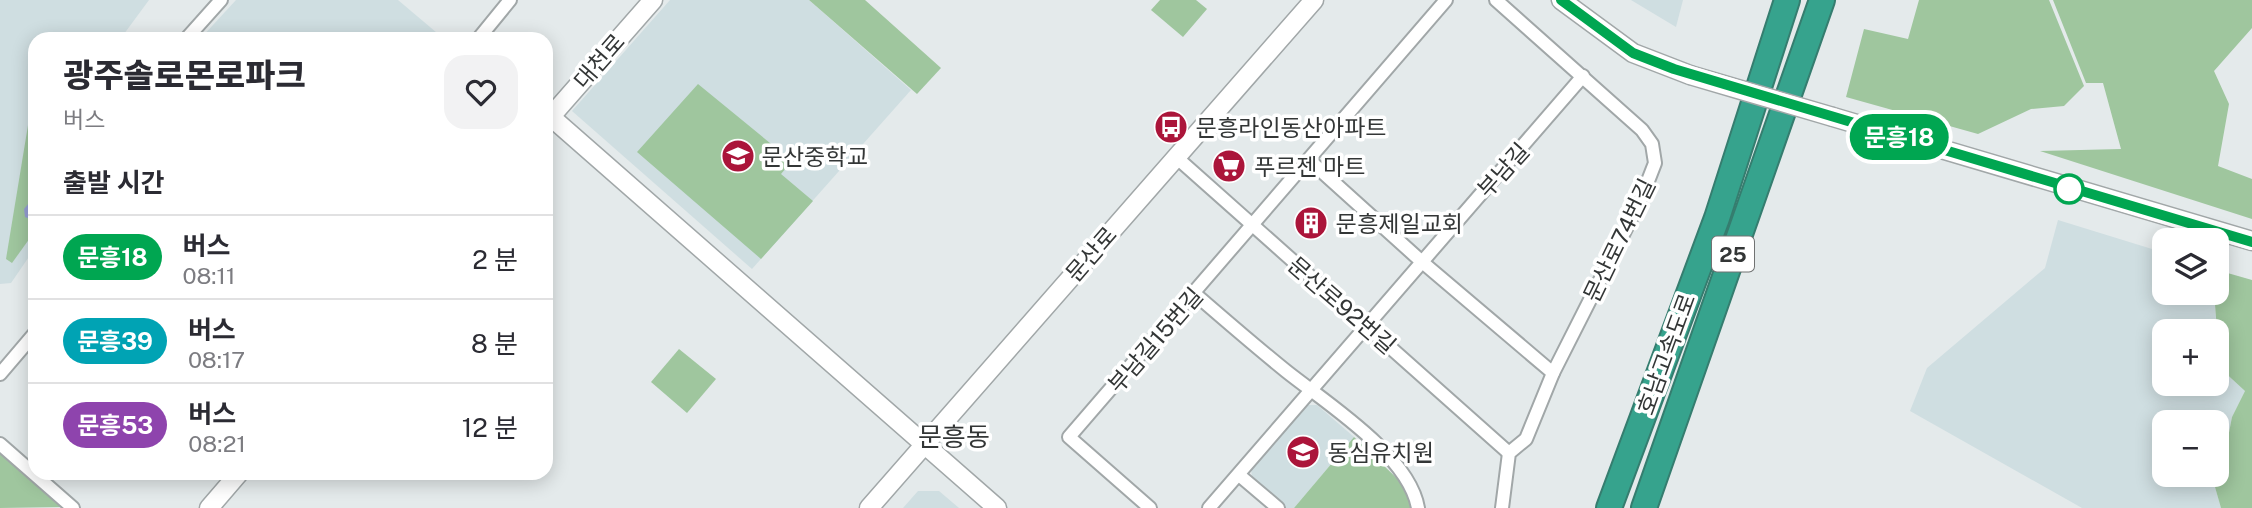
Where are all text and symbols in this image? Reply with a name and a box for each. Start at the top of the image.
street label: 대천로 [568,28,630,94]
button: heart [444,55,518,129]
text: 광주솔로몬로파크 [63,56,306,94]
text: 버스 [63,106,105,133]
bus stop icon: 문흥라인동산아파트 [1152,108,1190,146]
place label: 문흥라인동산아파트 [1196,114,1386,141]
line badge: 문흥18 [1850,114,1948,160]
text: 문흥18 [1864,123,1934,151]
school or university icon: 문산중학교 [719,137,757,175]
street label: 부남길 [1472,137,1534,203]
place label: 문산중학교 [762,143,868,170]
supermarket icon: 푸르젠 마트 [1210,147,1248,185]
place label: 푸르젠 마트 [1254,153,1365,180]
text: 출발 시간 [63,167,165,198]
street label: 문산로74번길 [1578,174,1660,306]
unlabelled marker [2054,174,2084,204]
building icon: 문흥제일교회 [1292,204,1330,242]
place label: 문흥제일교회 [1336,210,1463,237]
street label: 문산로 [1060,221,1122,287]
map controls [2152,228,2229,487]
button: layers [2152,228,2229,305]
text: 버스 [183,230,230,261]
road number: 25 [1712,236,1754,272]
text: 문흥18 [77,243,148,271]
text: 2 분 [472,244,518,275]
street label: 문산로92번길 [1283,251,1401,359]
text: 08:11 [183,262,235,289]
street label: 부남길15번길 [1102,282,1208,398]
street label: 호남고속도로 [1632,290,1700,418]
text: 버스 [188,314,236,345]
button: + [2152,319,2229,396]
text: 문흥39 [77,327,153,355]
text: 8 분 [471,328,518,359]
text: 08:17 [188,346,245,373]
text: 버스 [188,398,236,429]
button: − [2152,410,2229,487]
text: 문흥53 [77,411,153,439]
text: 12 분 [462,412,518,443]
district label: 문흥동 [918,421,990,452]
text: 08:21 [188,430,246,457]
school or university icon: 동심유치원 [1284,433,1322,471]
place label: 동심유치원 [1328,439,1434,466]

